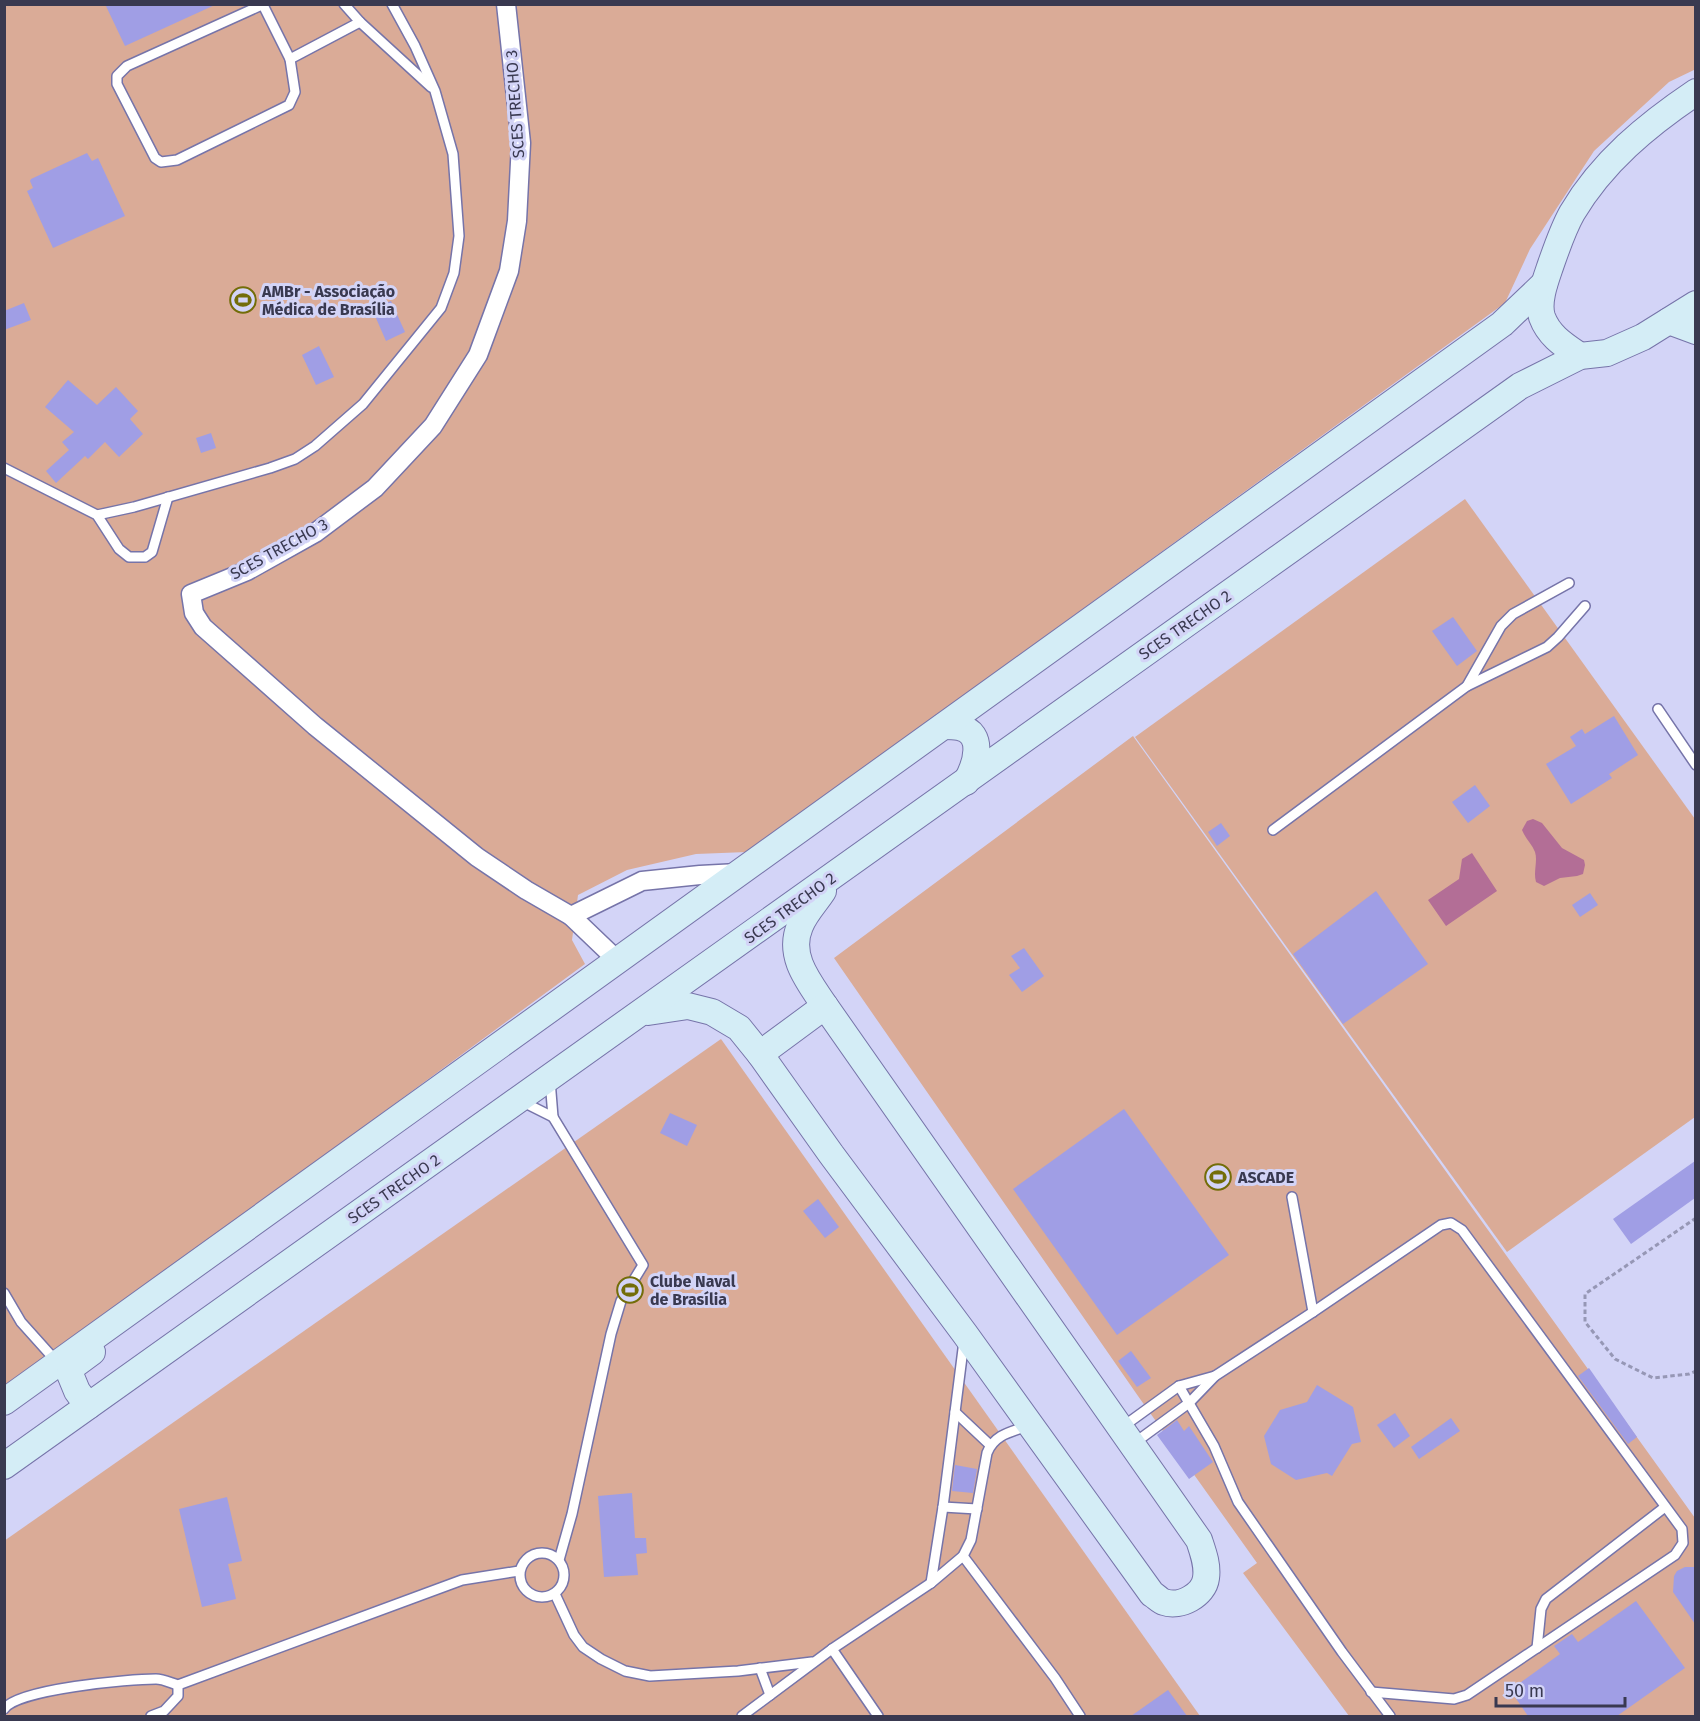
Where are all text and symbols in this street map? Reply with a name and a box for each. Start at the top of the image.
street label: SCES TRECHO 3 [502,49,528,159]
place label: AMBr - Associação Médica de Brasília [261,282,395,319]
sports icon: AMBr - Associação Médica de Brasília [228,285,258,315]
street label: SCES TRECHO 3 [227,514,331,584]
street label: SCES TRECHO 2 [1135,586,1235,664]
street label: SCES TRECHO 2 [741,868,840,948]
street label: SCES TRECHO 2 [344,1150,444,1228]
sports icon: ASCADE [1203,1162,1233,1192]
place label: ASCADE [1237,1168,1294,1187]
place label: Clube Naval de Brasília [650,1272,736,1309]
sports icon: Clube Naval de Brasília [615,1275,645,1305]
scale bar [1496,1670,1625,1708]
text: 50 m [1505,1680,1544,1702]

